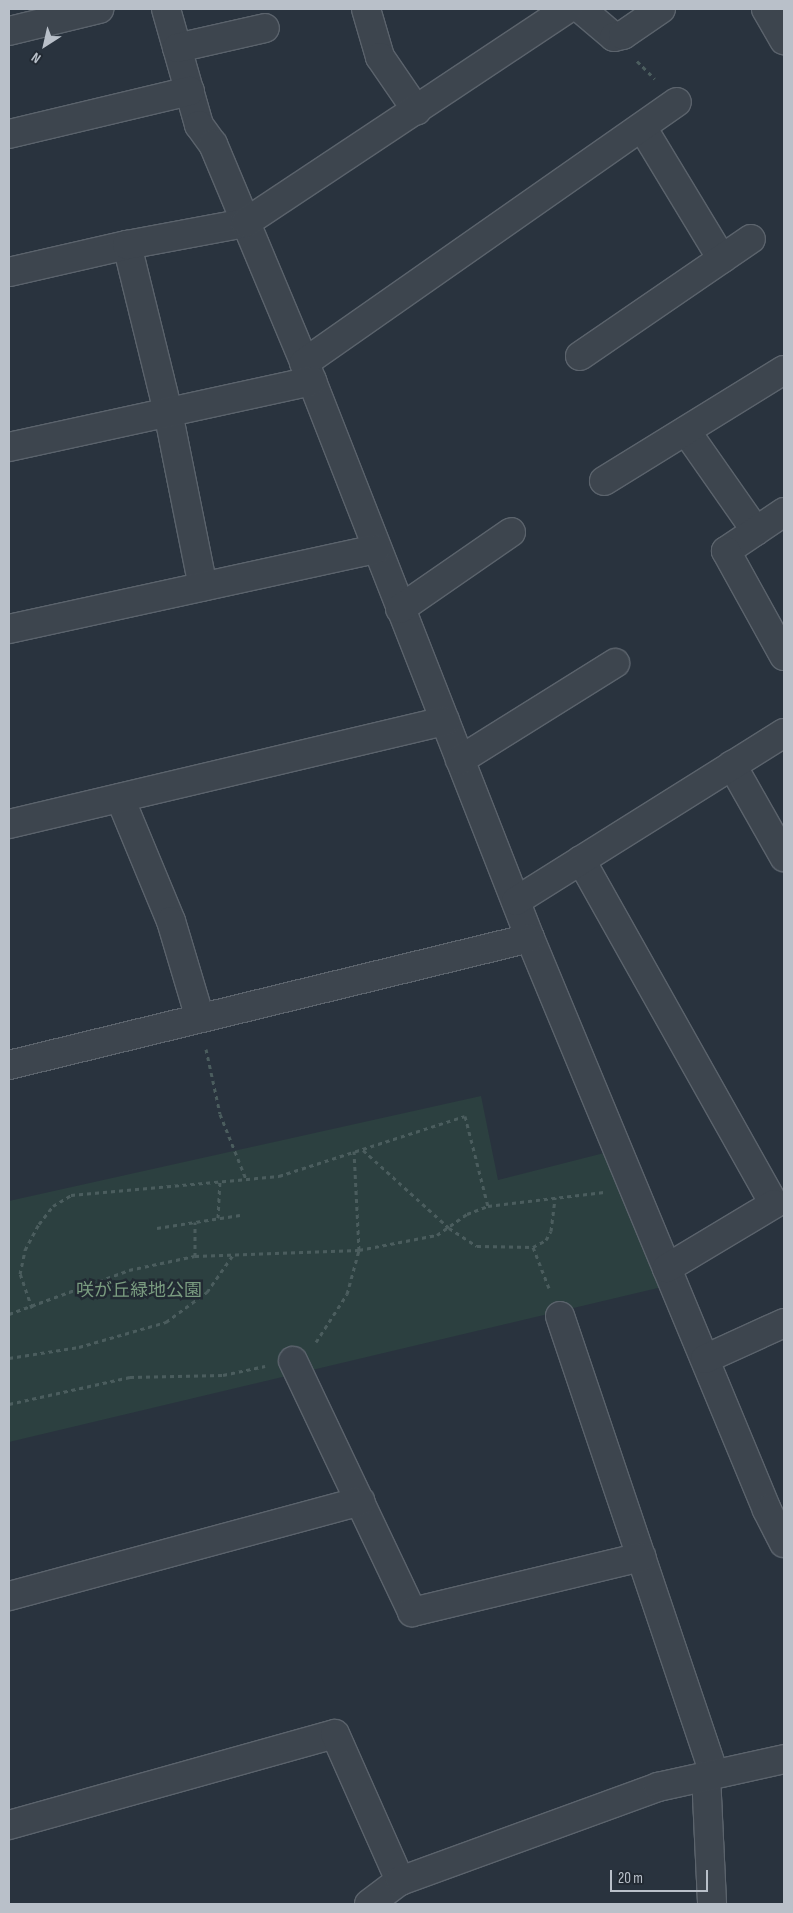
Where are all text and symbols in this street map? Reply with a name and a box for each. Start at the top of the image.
north arrow [20,20,70,70]
text: N [28,49,44,67]
park label: 咲が丘緑地公園 [76,1280,202,1302]
scale bar [613,1860,710,1892]
text: 20 m [618,1869,643,1888]

